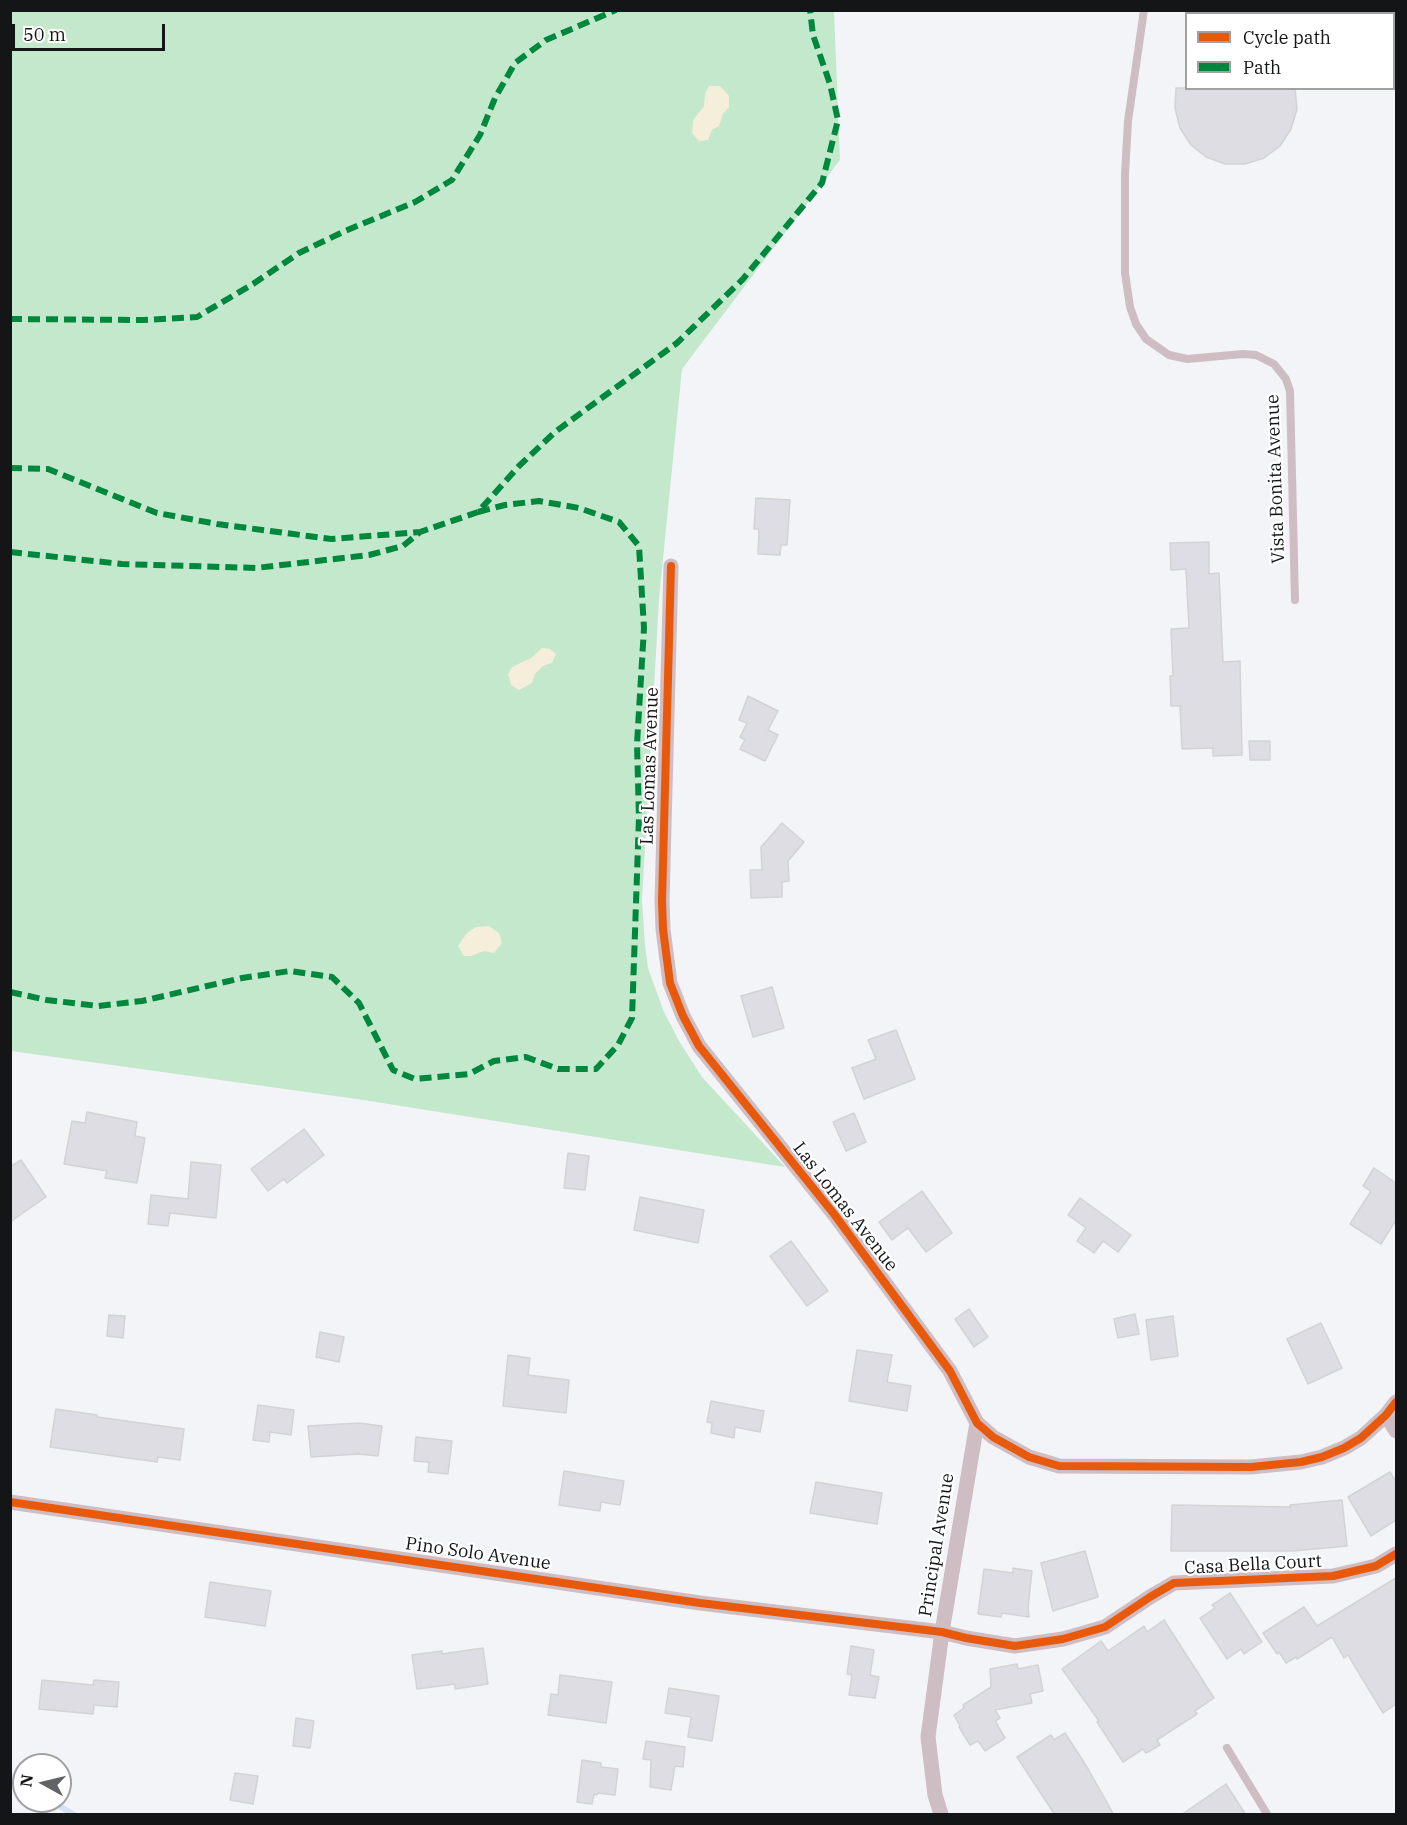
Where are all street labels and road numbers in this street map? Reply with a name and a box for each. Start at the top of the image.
street label: Vista Bonita Avenue [1262,394,1290,564]
street label: Las Lomas Avenue [636,687,664,845]
street label: Las Lomas Avenue [788,1138,902,1276]
street label: Principal Avenue [915,1472,959,1618]
street label: Pino Solo Avenue [404,1533,552,1575]
street label: Casa Bella Court [1184,1551,1322,1579]

